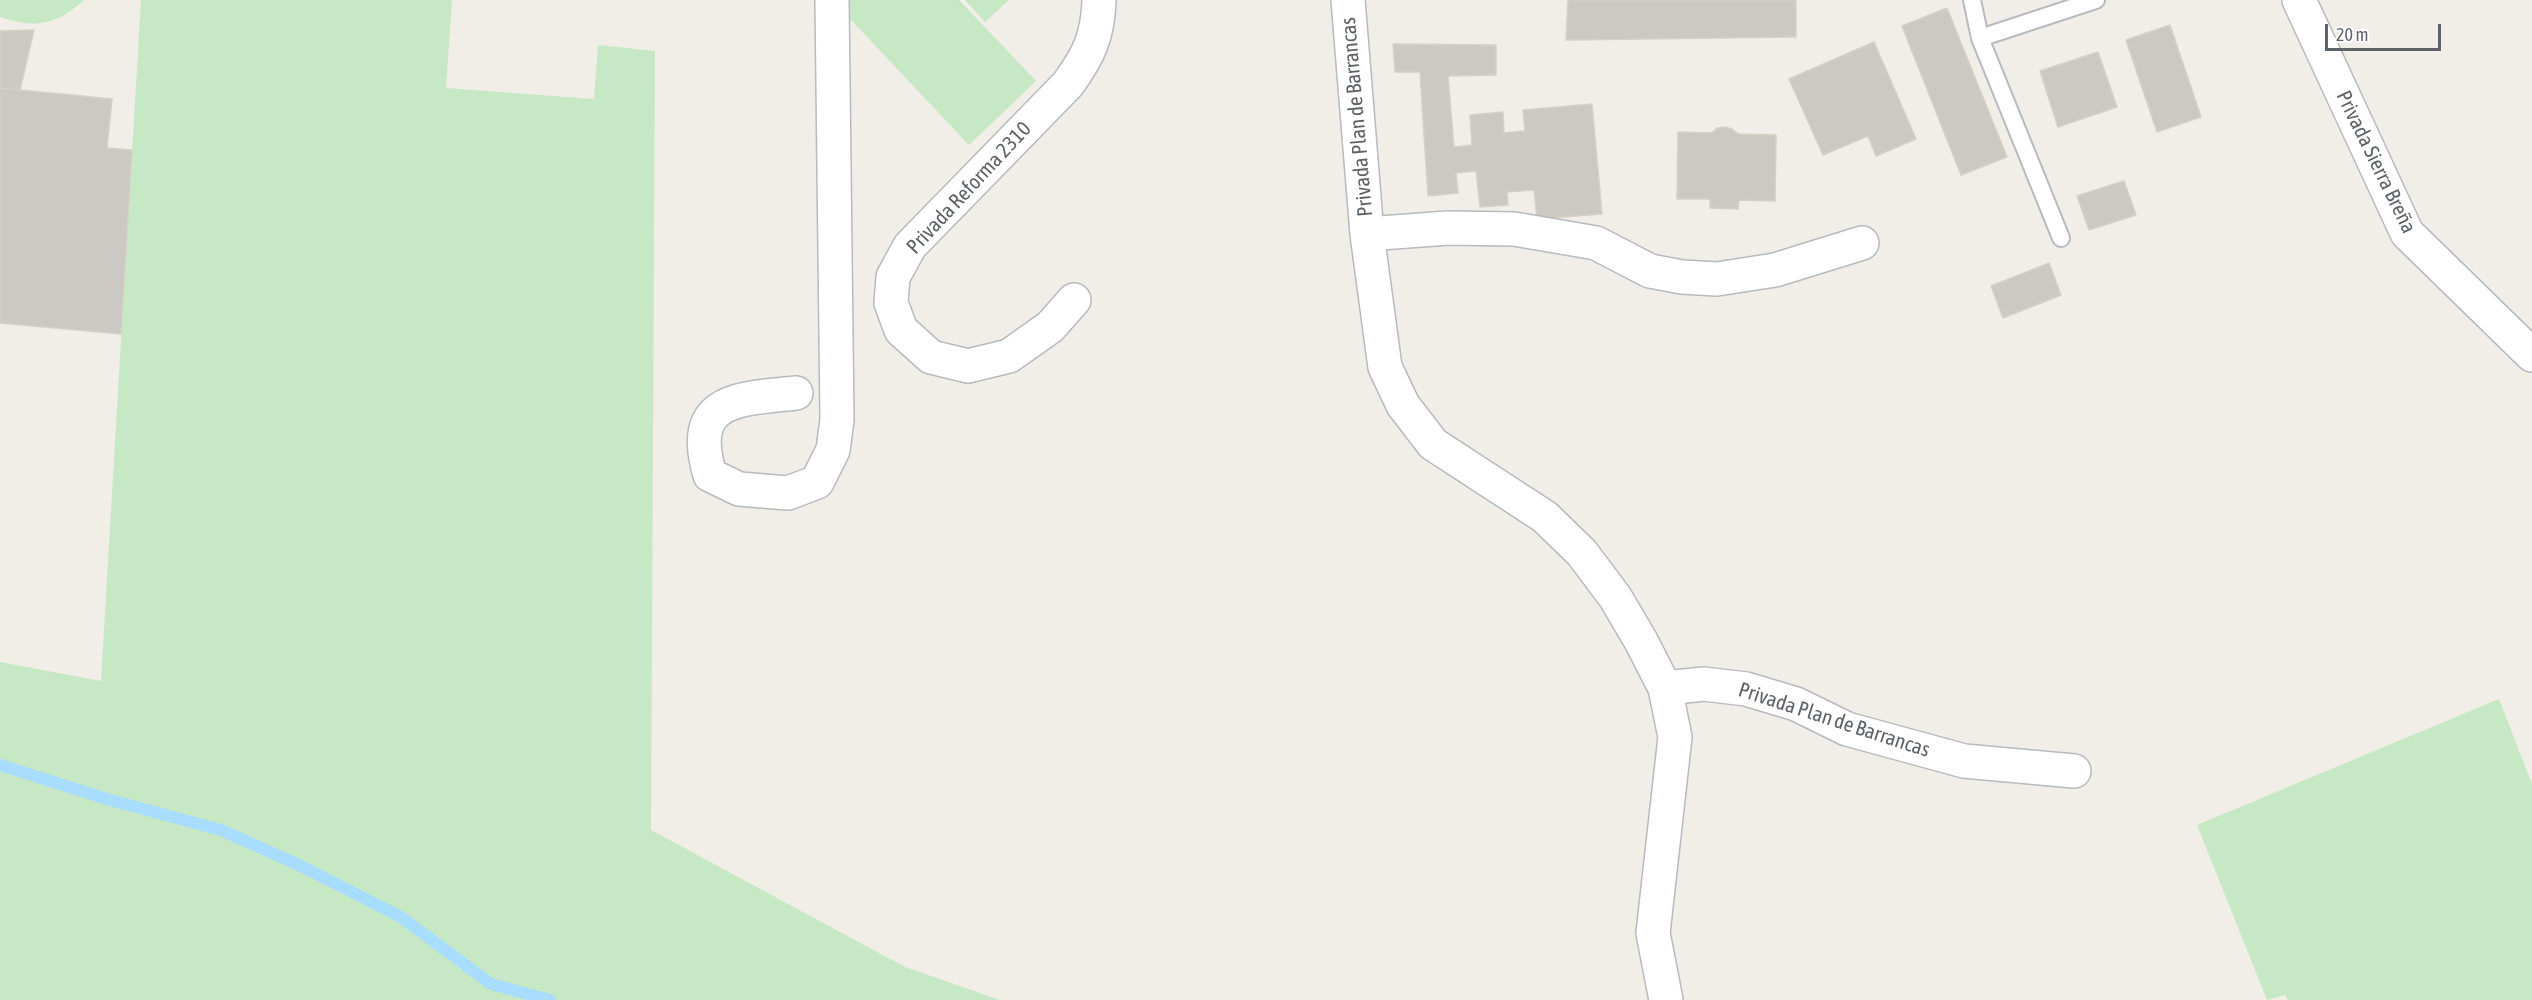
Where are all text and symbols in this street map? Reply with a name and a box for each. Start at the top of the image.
scale bar [2328,12,2444,50]
street label: Privada Plan de Barrancas [1336,16,1378,218]
text: 20 m [2336,24,2368,45]
street label: Privada Sierra Breña [2331,87,2421,237]
street label: Privada Reforma 2310 [901,117,1037,259]
street label: Privada Plan de Barrancas [1735,677,1933,763]

